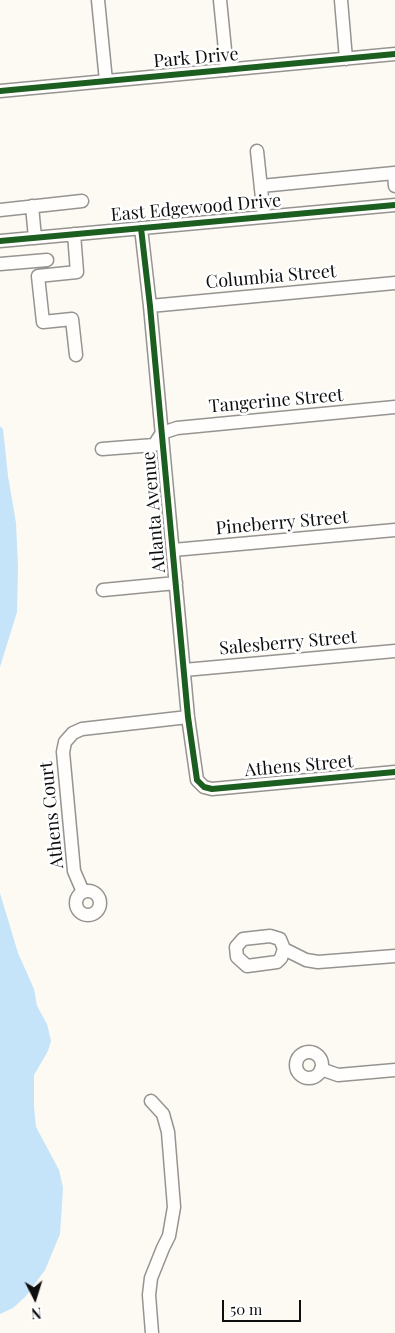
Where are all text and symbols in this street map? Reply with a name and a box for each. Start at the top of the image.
street label: Park Drive [152,44,240,72]
street label: East Edgewood Drive [110,190,282,226]
street label: Columbia Street [205,261,337,293]
street label: Tangerine Street [208,384,344,418]
street label: Atlanta Avenue [138,450,170,574]
street label: Pineberry Street [215,506,349,540]
street label: Salesberry Street [218,626,358,660]
street label: Athens Street [244,750,354,782]
street label: Athens Court [36,760,68,870]
north arrow [10,1273,60,1323]
scale bar [225,1290,304,1322]
text: 50 m [230,1299,262,1319]
text: N [30,1304,42,1323]

